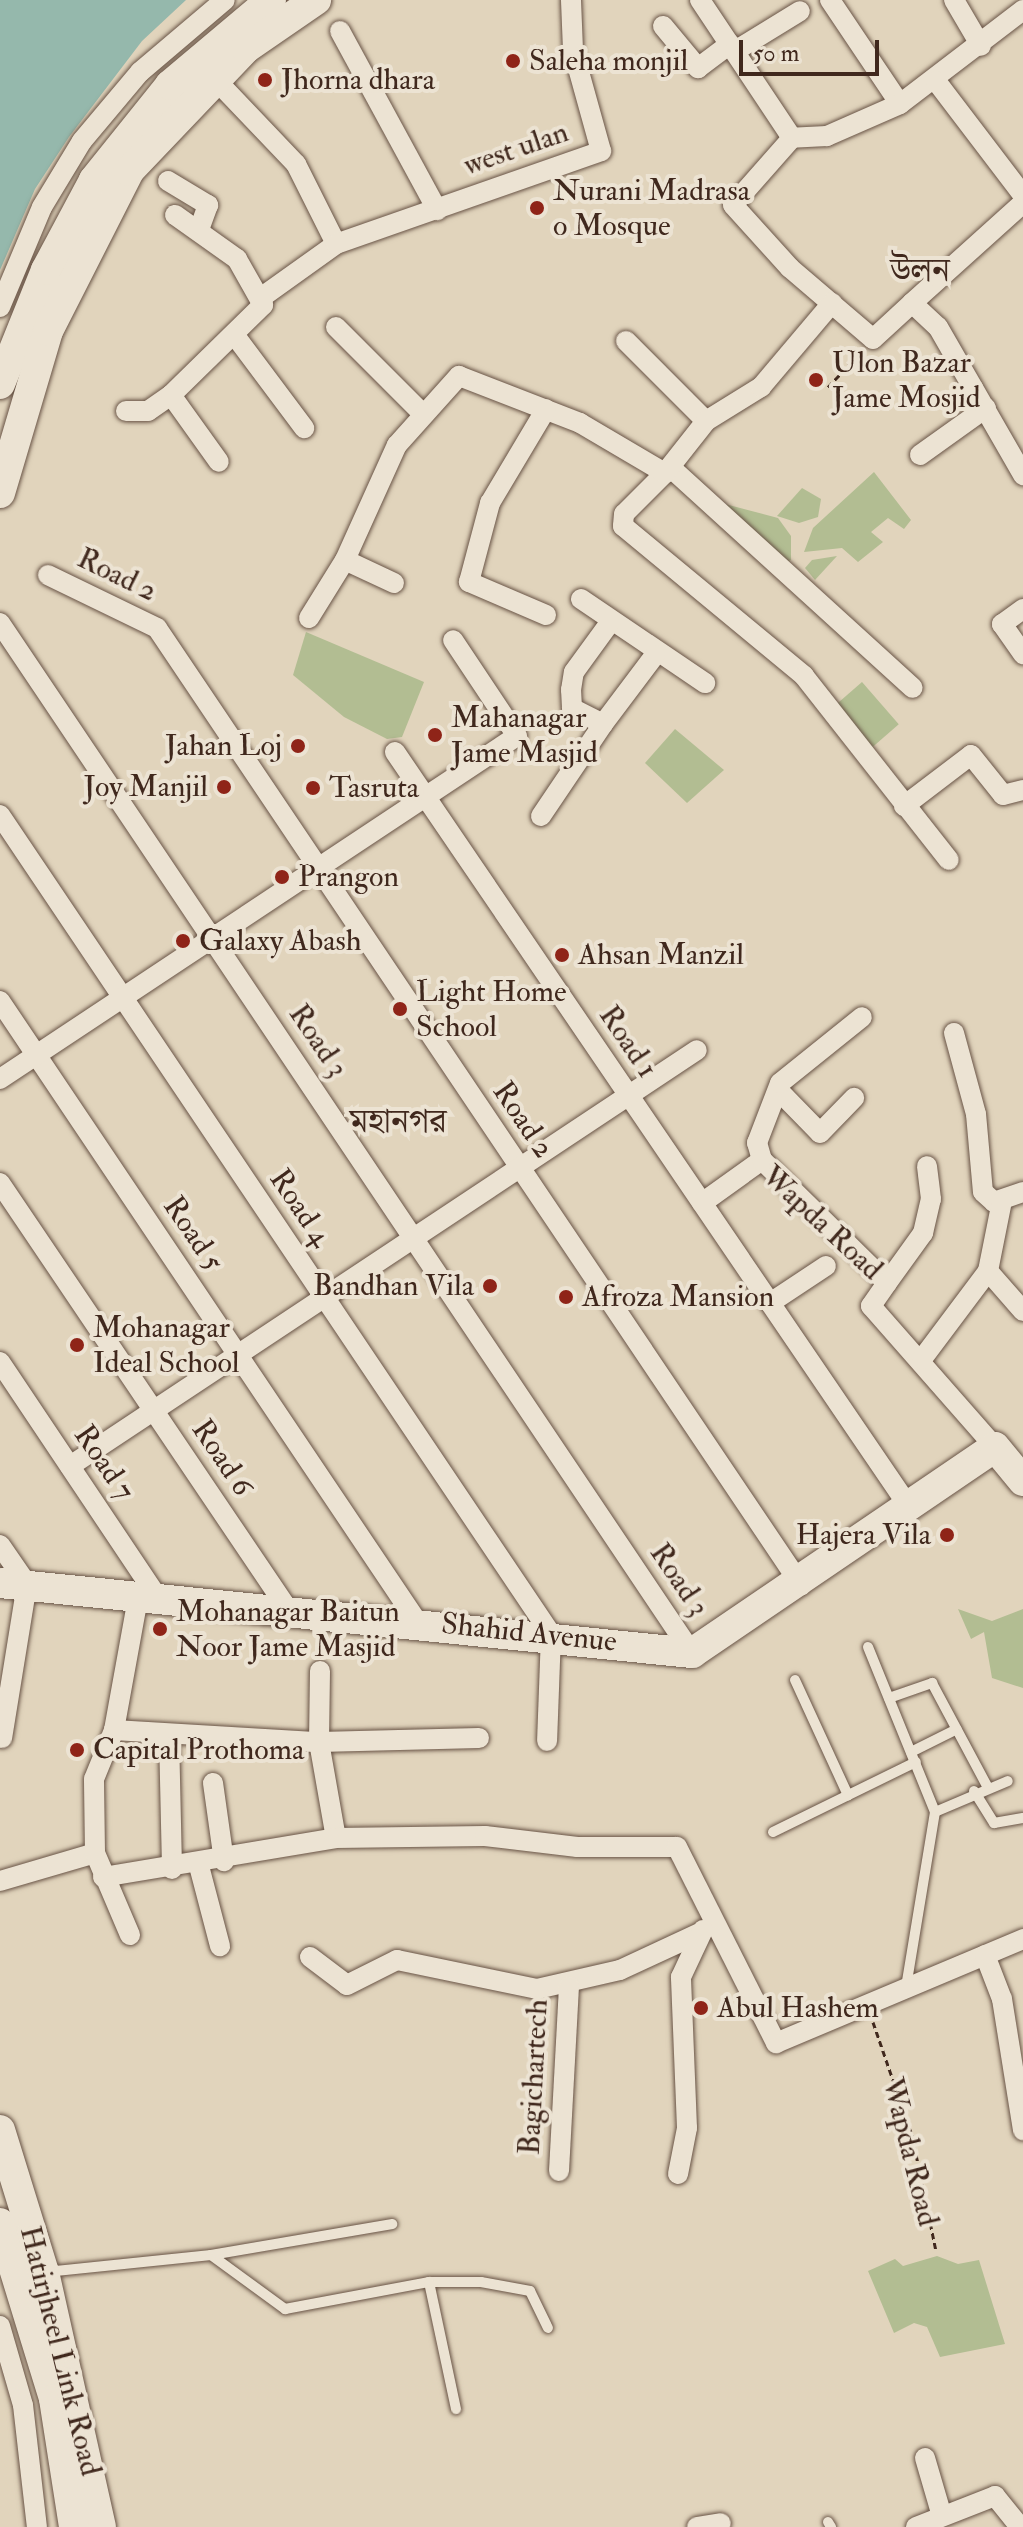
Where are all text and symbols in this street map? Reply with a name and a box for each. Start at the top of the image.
scale bar [743,24,883,74]
text: 50 m [753,38,799,69]
place label: Saleha monjil [529,43,688,79]
marker: Saleha monjil [504,52,522,70]
place label: Jhorna dhara [281,62,435,98]
marker: Jhorna dhara [256,71,274,89]
street label: west ulan [459,114,573,184]
place label: Nurani Madrasa o Mosque [553,173,750,244]
marker: Nurani Madrasa o Mosque [528,199,546,217]
district label: উলন [890,251,950,291]
place label: Ulon Bazar Jame Mosjid [832,345,981,416]
marker: Ulon Bazar Jame Mosjid [807,371,825,389]
street label: Road 2 [71,540,163,610]
place label: Mahanagar Jame Masjid [451,700,598,770]
marker: Mahanagar Jame Masjid [426,726,444,744]
place label: Jahan Loj [165,728,282,764]
marker: Jahan Loj [289,737,307,755]
place label: Joy Manjil [83,769,208,805]
place label: Tasruta [329,770,419,806]
marker: Joy Manjil [215,778,233,796]
marker: Tasruta [304,779,322,797]
place label: Prangon [298,859,399,895]
marker: Prangon [273,868,291,886]
place label: Galaxy Abash [199,923,361,959]
marker: Galaxy Abash [174,932,192,950]
place label: Ahsan Manzil [578,937,744,973]
marker: Ahsan Manzil [553,946,571,964]
place label: Light Home School [416,974,566,1044]
street label: Road 3 [281,998,355,1084]
street label: Road 1 [591,999,665,1085]
marker: Light Home School [391,1000,409,1018]
street label: Road 2 [485,1075,561,1165]
district label: মহানগর [349,1102,447,1142]
street label: Wapda Road [754,1158,890,1288]
street label: Road 4 [261,1163,339,1253]
street label: Road 5 [155,1190,231,1278]
place label: Bandhan Vila [313,1268,474,1304]
marker: Bandhan Vila [481,1277,499,1295]
place label: Afroza Mansion [582,1279,774,1315]
marker: Afroza Mansion [557,1288,575,1306]
place label: Mohanagar Ideal School [93,1310,239,1380]
marker: Mohanagar Ideal School [68,1336,86,1354]
street label: Road 6 [184,1413,260,1503]
street label: Road 7 [66,1419,142,1507]
place label: Hajera Vila [796,1517,931,1553]
marker: Hajera Vila [938,1526,956,1544]
street label: Road 3 [642,1537,716,1623]
place label: Mohanagar Baitun Noor Jame Masjid [176,1594,400,1664]
street label: Shahid Avenue [439,1606,619,1660]
marker: Mohanagar Baitun Noor Jame Masjid [151,1620,169,1638]
place label: Capital Prothoma [93,1732,304,1768]
marker: Capital Prothoma [68,1741,86,1759]
place label: Abul Hashem [717,1990,879,2026]
street label: Bagichartech [512,1998,556,2156]
marker: Abul Hashem [692,1999,710,2017]
street label: Wapda Road [874,2074,946,2230]
street label: Hatirjheel Link Road [12,2222,108,2480]

